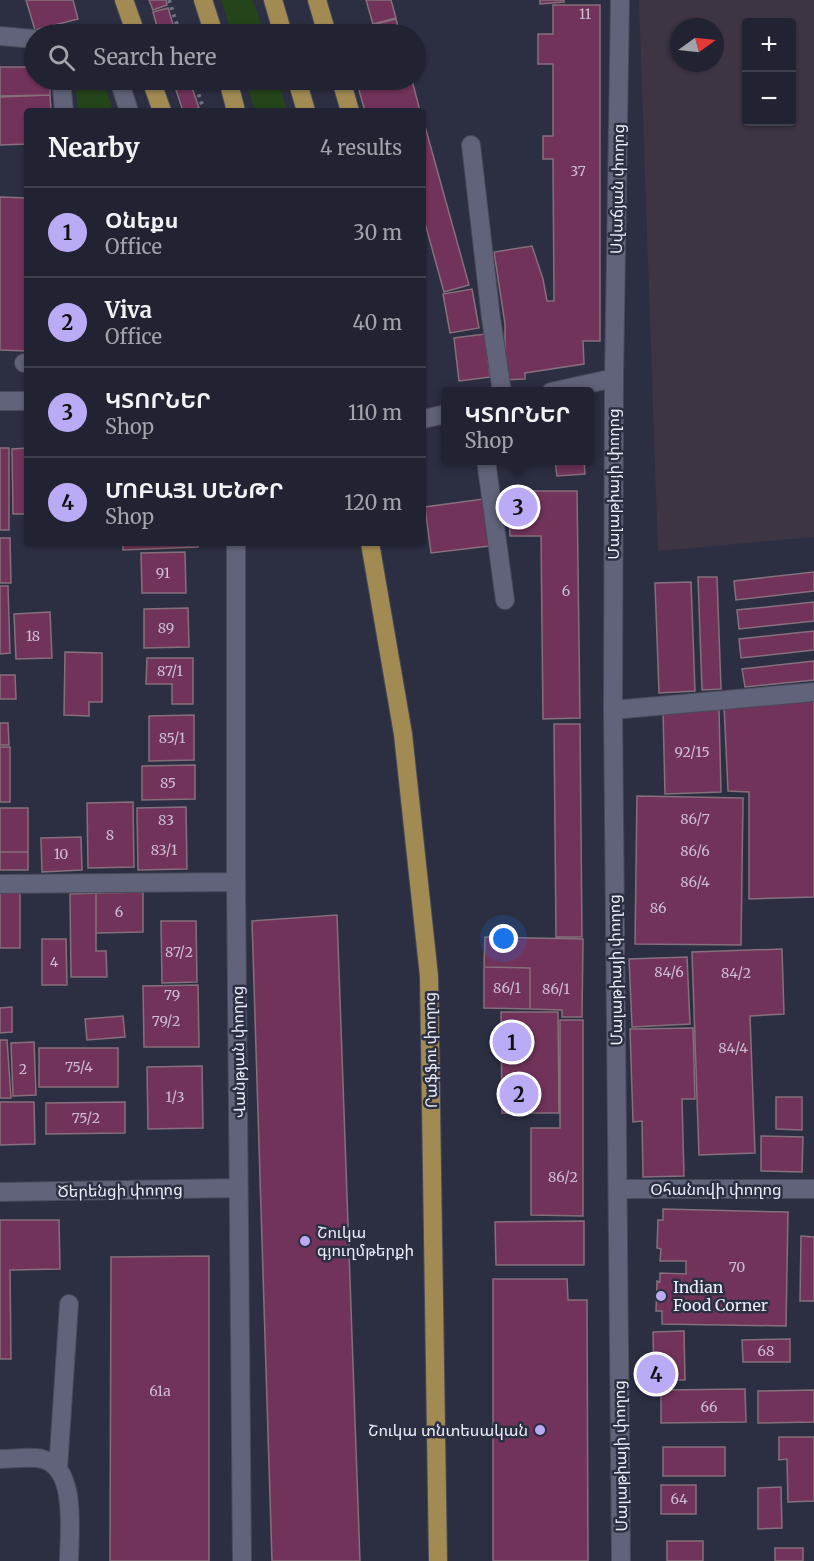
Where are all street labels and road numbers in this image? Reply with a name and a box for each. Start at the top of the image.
street label: Սվաճյան փողոց [606,124,628,254]
street label: Մալաթիայի փողոց [603,408,623,560]
street label: Մալաթիայի փողոց [604,894,626,1046]
street label: Վանթյան փողոց [227,985,249,1119]
street label: Րաֆֆու փողոց [419,992,441,1108]
street label: Ծերենցի փողոց [57,1179,183,1201]
street label: Օհանովի փողոց [650,1179,782,1199]
street label: Մալաթիայի փողոց [609,1380,631,1532]

